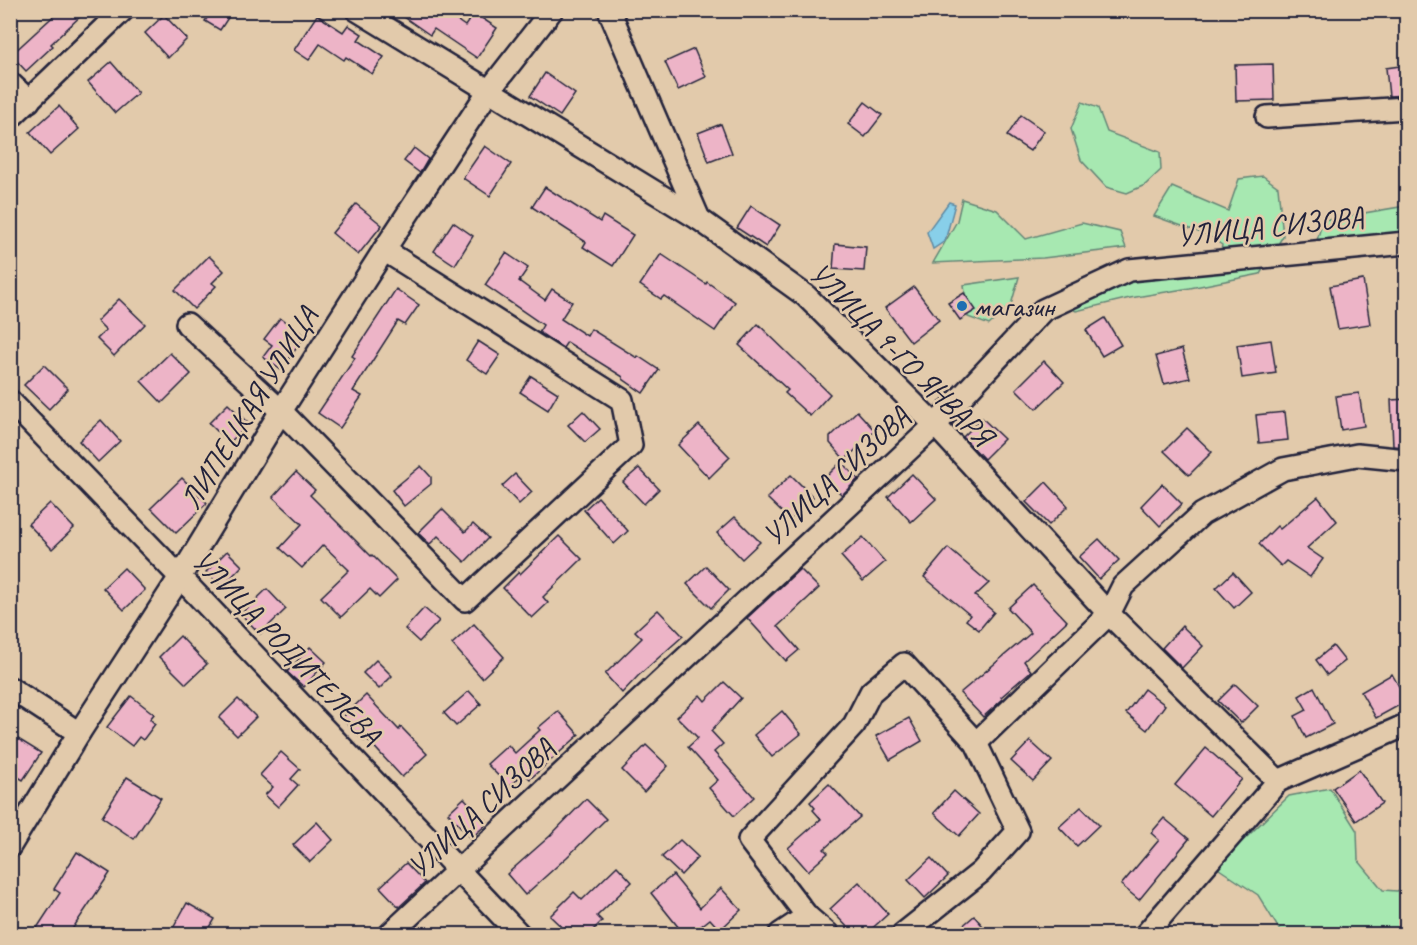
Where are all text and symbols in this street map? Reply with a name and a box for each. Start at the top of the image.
street label: УЛИЦА СИЗОВА [1175,197,1366,255]
street label: УЛИЦА 9-ГО ЯНВАРЯ [801,254,1004,457]
place label: магазин [974,287,1056,325]
street label: ЛИПЕЦКАЯ УЛИЦА [172,298,327,516]
marker: магазин [955,299,969,313]
street label: УЛИЦА СИЗОВА [754,397,918,554]
street label: УЛИЦА РОДИТЕЛЕВА [184,541,390,753]
street label: УЛИЦА СИЗОВА [399,729,563,886]

